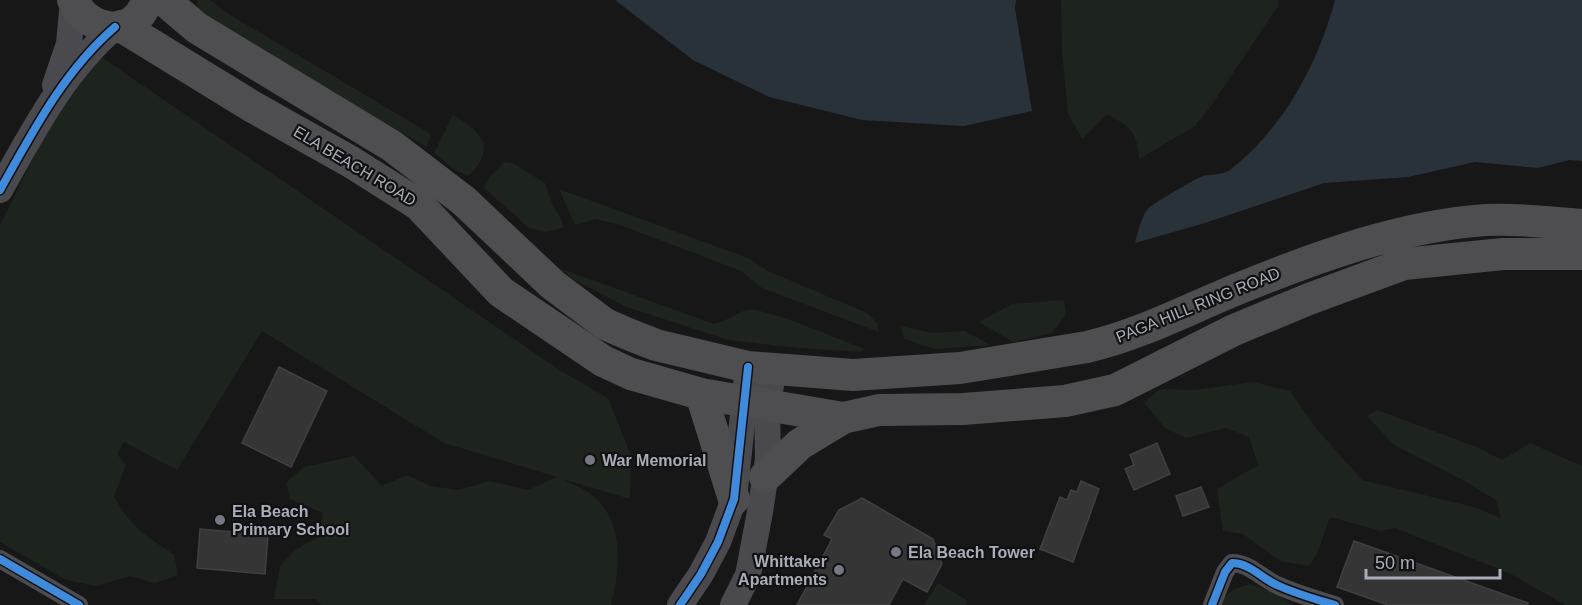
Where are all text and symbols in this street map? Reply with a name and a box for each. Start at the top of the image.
street label: ELA BEACH ROAD [291,123,419,209]
street label: PAGA HILL RING ROAD [1114,264,1282,346]
place label: War Memorial [602,452,706,469]
marker: War Memorial [583,453,597,467]
place label: Ela Beach Primary School [232,503,349,538]
marker: Ela Beach Primary School [213,513,227,527]
scale bar [1366,542,1500,580]
place label: Ela Beach Tower [908,544,1035,561]
marker: Ela Beach Tower [889,545,903,559]
place label: Whittaker Apartments [738,553,827,588]
text: 50 m [1375,553,1415,573]
marker: Whittaker Apartments [832,563,846,577]

